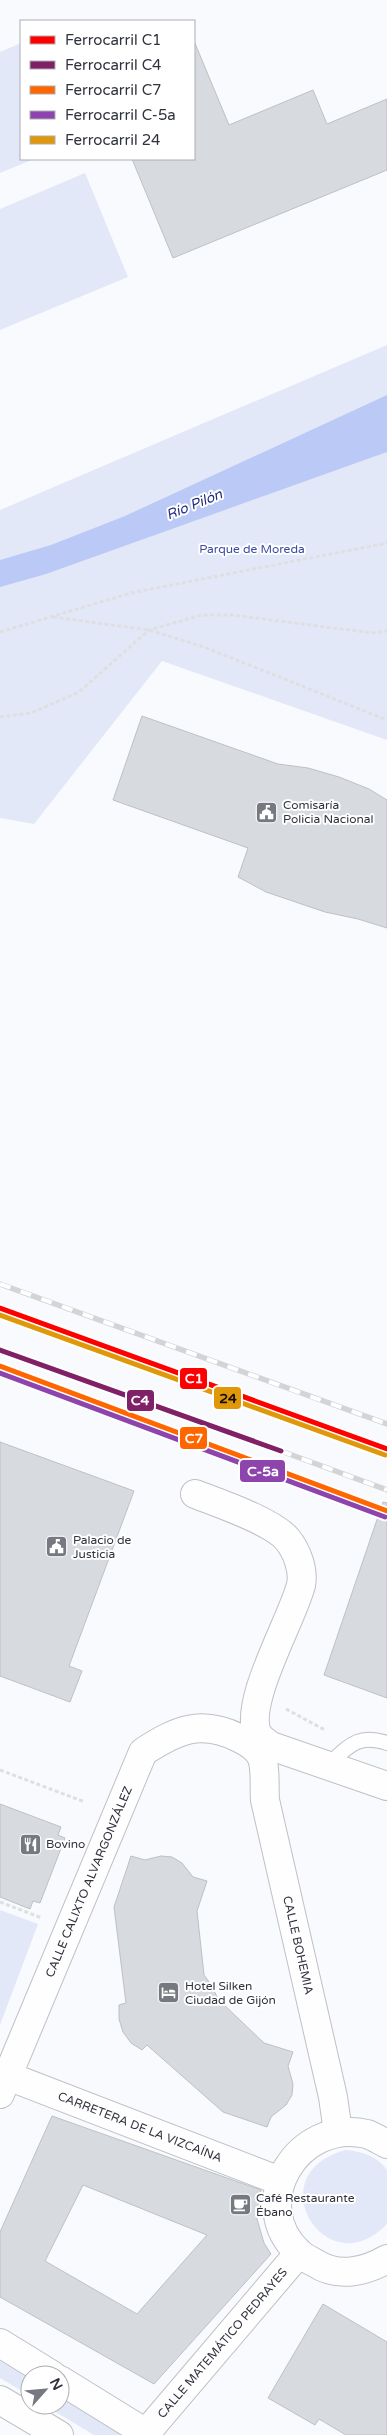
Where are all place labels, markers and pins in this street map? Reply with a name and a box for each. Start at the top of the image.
place label: Comisaría Policia Nacional [283,798,374,826]
public building icon: Comisaría Policia Nacional [255,800,279,824]
place label: Palacio de Justicia [73,1533,132,1561]
public building icon: Palacio de Justicia [45,1535,69,1559]
restaurant icon: Bovino [18,1832,42,1856]
place label: Bovino [46,1837,85,1851]
place label: Hotel Silken Ciudad de Gijón [185,1979,276,2007]
hotel icon: Hotel Silken Ciudad de Gijón [157,1981,181,2005]
place label: Café Restaurante Ébano [256,2191,355,2219]
cafe icon: Café Restaurante Ébano [228,2193,252,2217]

